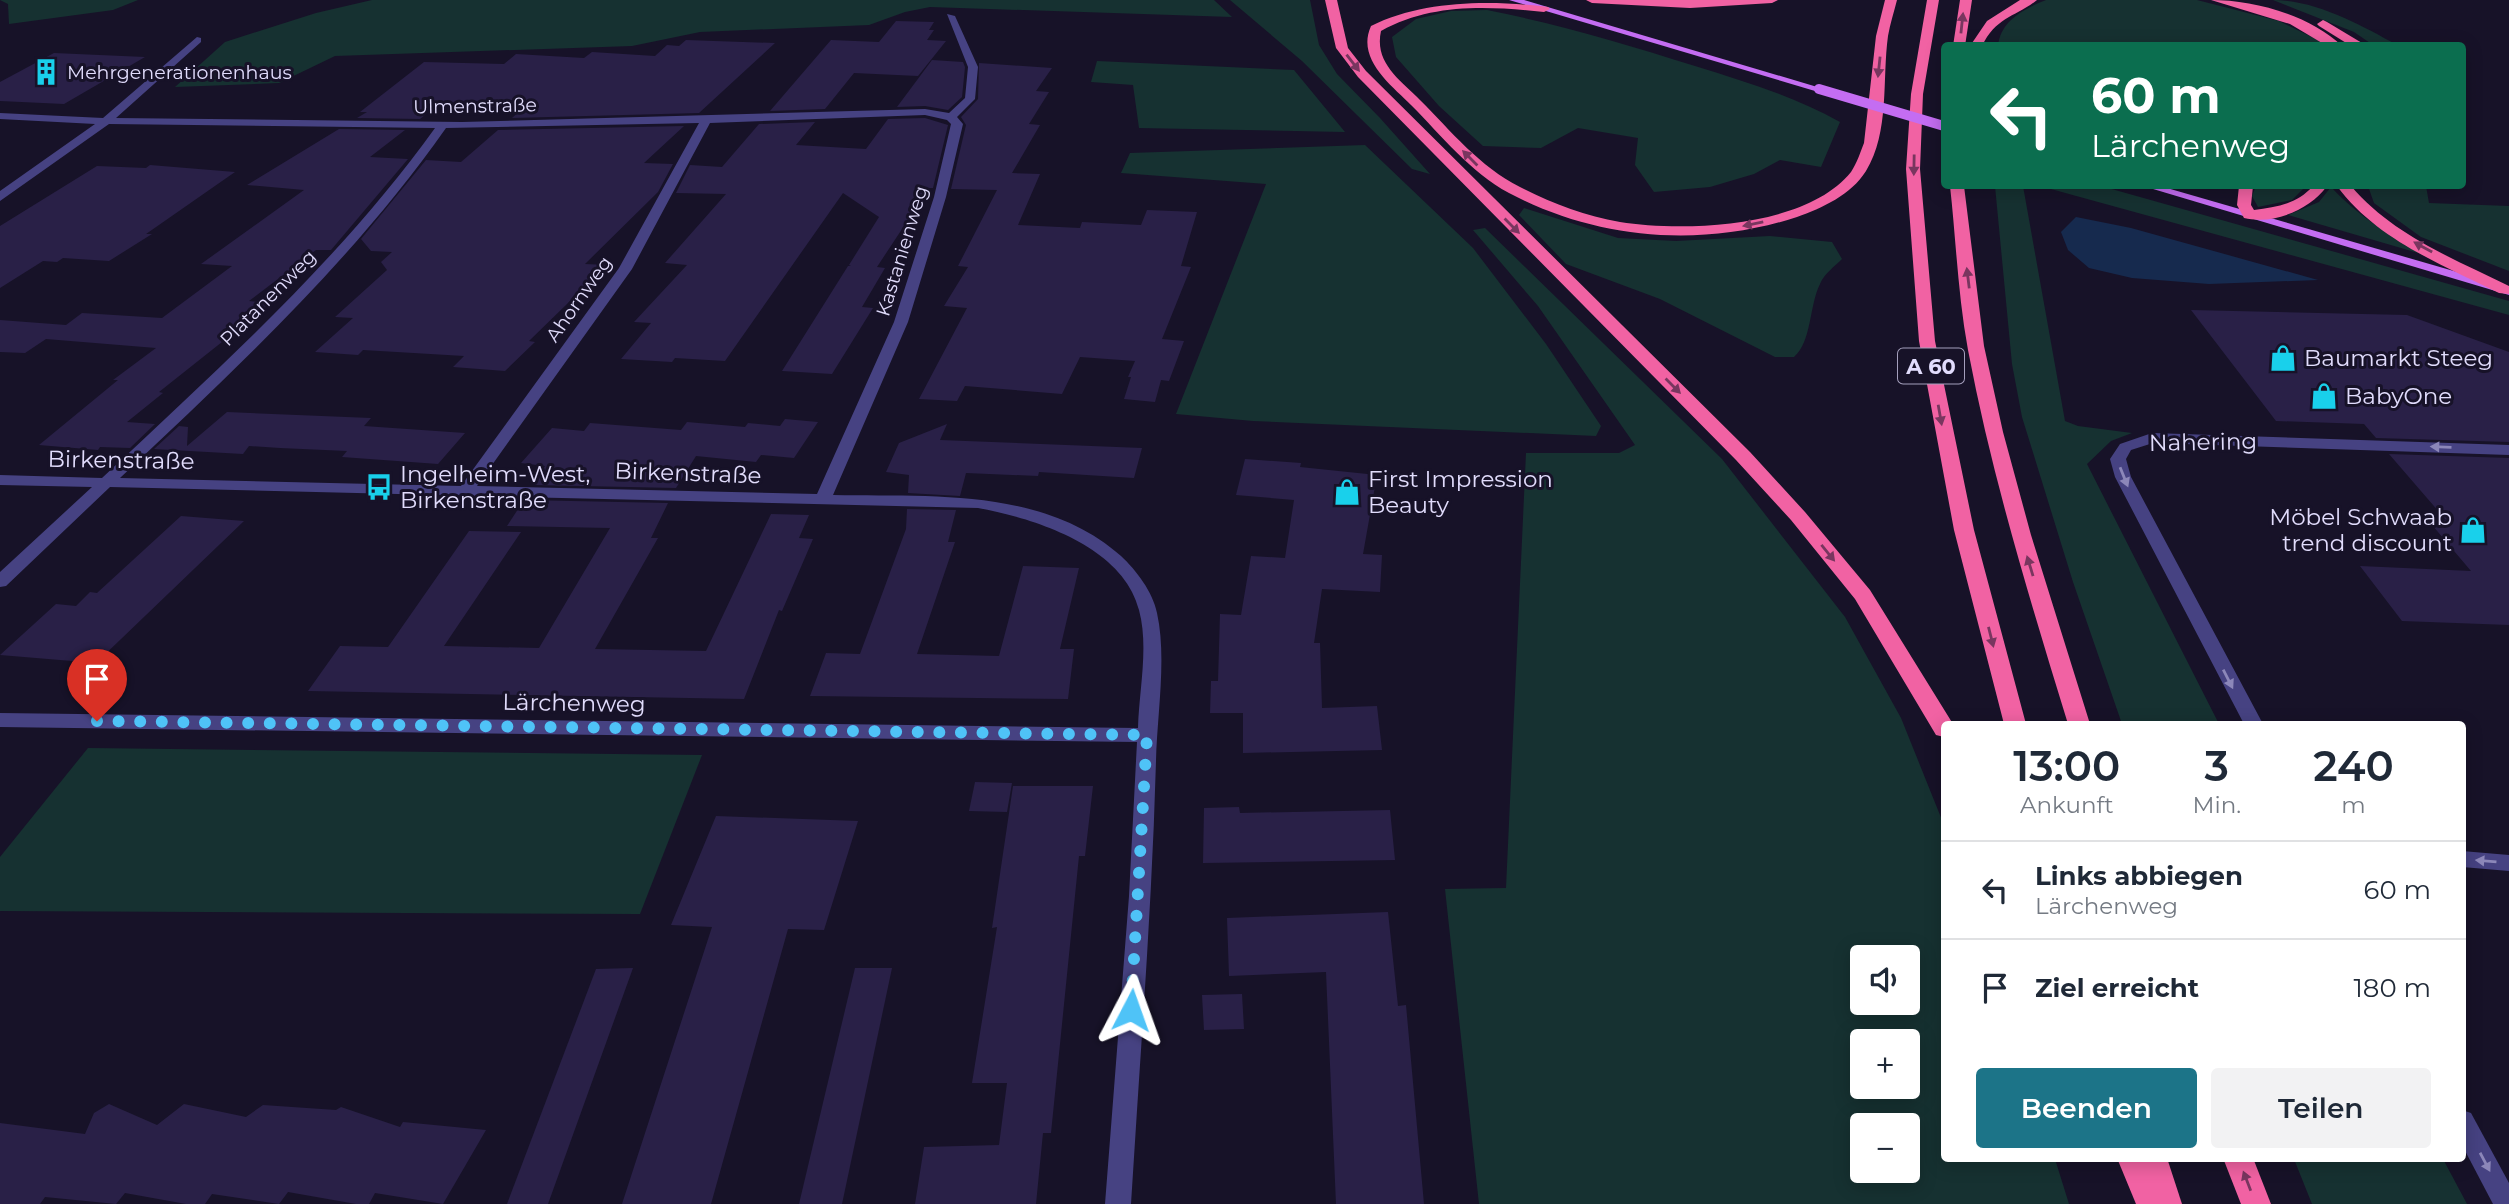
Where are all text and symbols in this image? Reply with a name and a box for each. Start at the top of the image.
one-way arrow [1956,11,1967,33]
one-way arrow [1346,54,1360,72]
one-way arrow [1874,56,1885,78]
building icon: Mehrgenerationenhaus [31,57,61,87]
place label: Mehrgenerationenhaus [67,61,292,84]
text: 60 m [2091,66,2221,125]
icon: left [1976,70,2067,161]
street label: Ulmenstraße [413,93,537,119]
text: Lärchenweg [2091,126,2290,165]
one-way arrow [1463,150,1479,167]
one-way arrow [1908,154,1920,176]
street label: Kastanienweg [871,183,933,319]
one-way arrow [1503,217,1520,233]
one-way arrow [1742,219,1764,230]
one-way arrow [2413,242,2433,253]
street label: Platanenweg [215,245,321,351]
street label: Ahornweg [541,252,617,346]
one-way arrow [1962,267,1973,289]
shop icon: Baumarkt Steeg [2268,343,2298,373]
place label: Baumarkt Steeg [2304,344,2493,372]
road number: A 60 [1898,348,1964,384]
one-way arrow [1665,378,1681,394]
shop icon: BabyOne [2309,381,2339,411]
place label: BabyOne [2345,382,2452,410]
one-way arrow [1935,404,1946,426]
street label: Nahering [2149,427,2257,457]
one-way arrow [2430,442,2452,453]
street label: Birkenstraße [47,445,195,475]
street label: Birkenstraße [614,456,762,490]
place label: Ingelheim-West, Birkenstraße [400,460,590,514]
place label: First Impression Beauty [1368,465,1553,519]
one-way arrow [2119,466,2130,487]
bus stop icon: Ingelheim-West, Birkenstraße [364,472,394,502]
shop icon: First Impression Beauty [1332,477,1362,507]
place label: Möbel Schwaab trend discount [2269,503,2452,557]
shop icon: Möbel Schwaab trend discount [2458,515,2488,545]
one-way arrow [1820,544,1835,561]
one-way arrow [2024,555,2034,576]
one-way arrow [1986,626,1997,648]
pin [67,649,127,721]
icon: arrive [78,660,116,698]
one-way arrow [2223,669,2234,689]
street label: Lärchenweg [502,688,646,718]
text: 13:00 [2013,740,2120,792]
text: 3 [2205,740,2229,792]
text: 240 [2313,740,2394,792]
text: Ankunft [2020,791,2114,819]
text: Min. [2193,791,2241,819]
text: m [2341,791,2366,819]
one-way arrow [2474,855,2496,866]
text: Links abbiegen [2035,860,2243,892]
icon: left [1976,871,2014,909]
text: 60 m [2364,874,2431,906]
text: Lärchenweg [2035,892,2178,920]
map controls [1850,945,1920,1183]
button: sound [1850,945,1920,1015]
icon: arrive [1976,969,2014,1007]
text: Ziel erreicht [2035,972,2199,1004]
text: 180 m [2353,972,2431,1004]
position arrow [1094,973,1168,1047]
button: + [1850,1029,1920,1099]
button: Beenden [1976,1068,2197,1148]
button: Teilen [2211,1068,2431,1148]
button: − [1850,1113,1920,1183]
one-way arrow [2479,1153,2491,1172]
one-way arrow [2241,1171,2252,1192]

